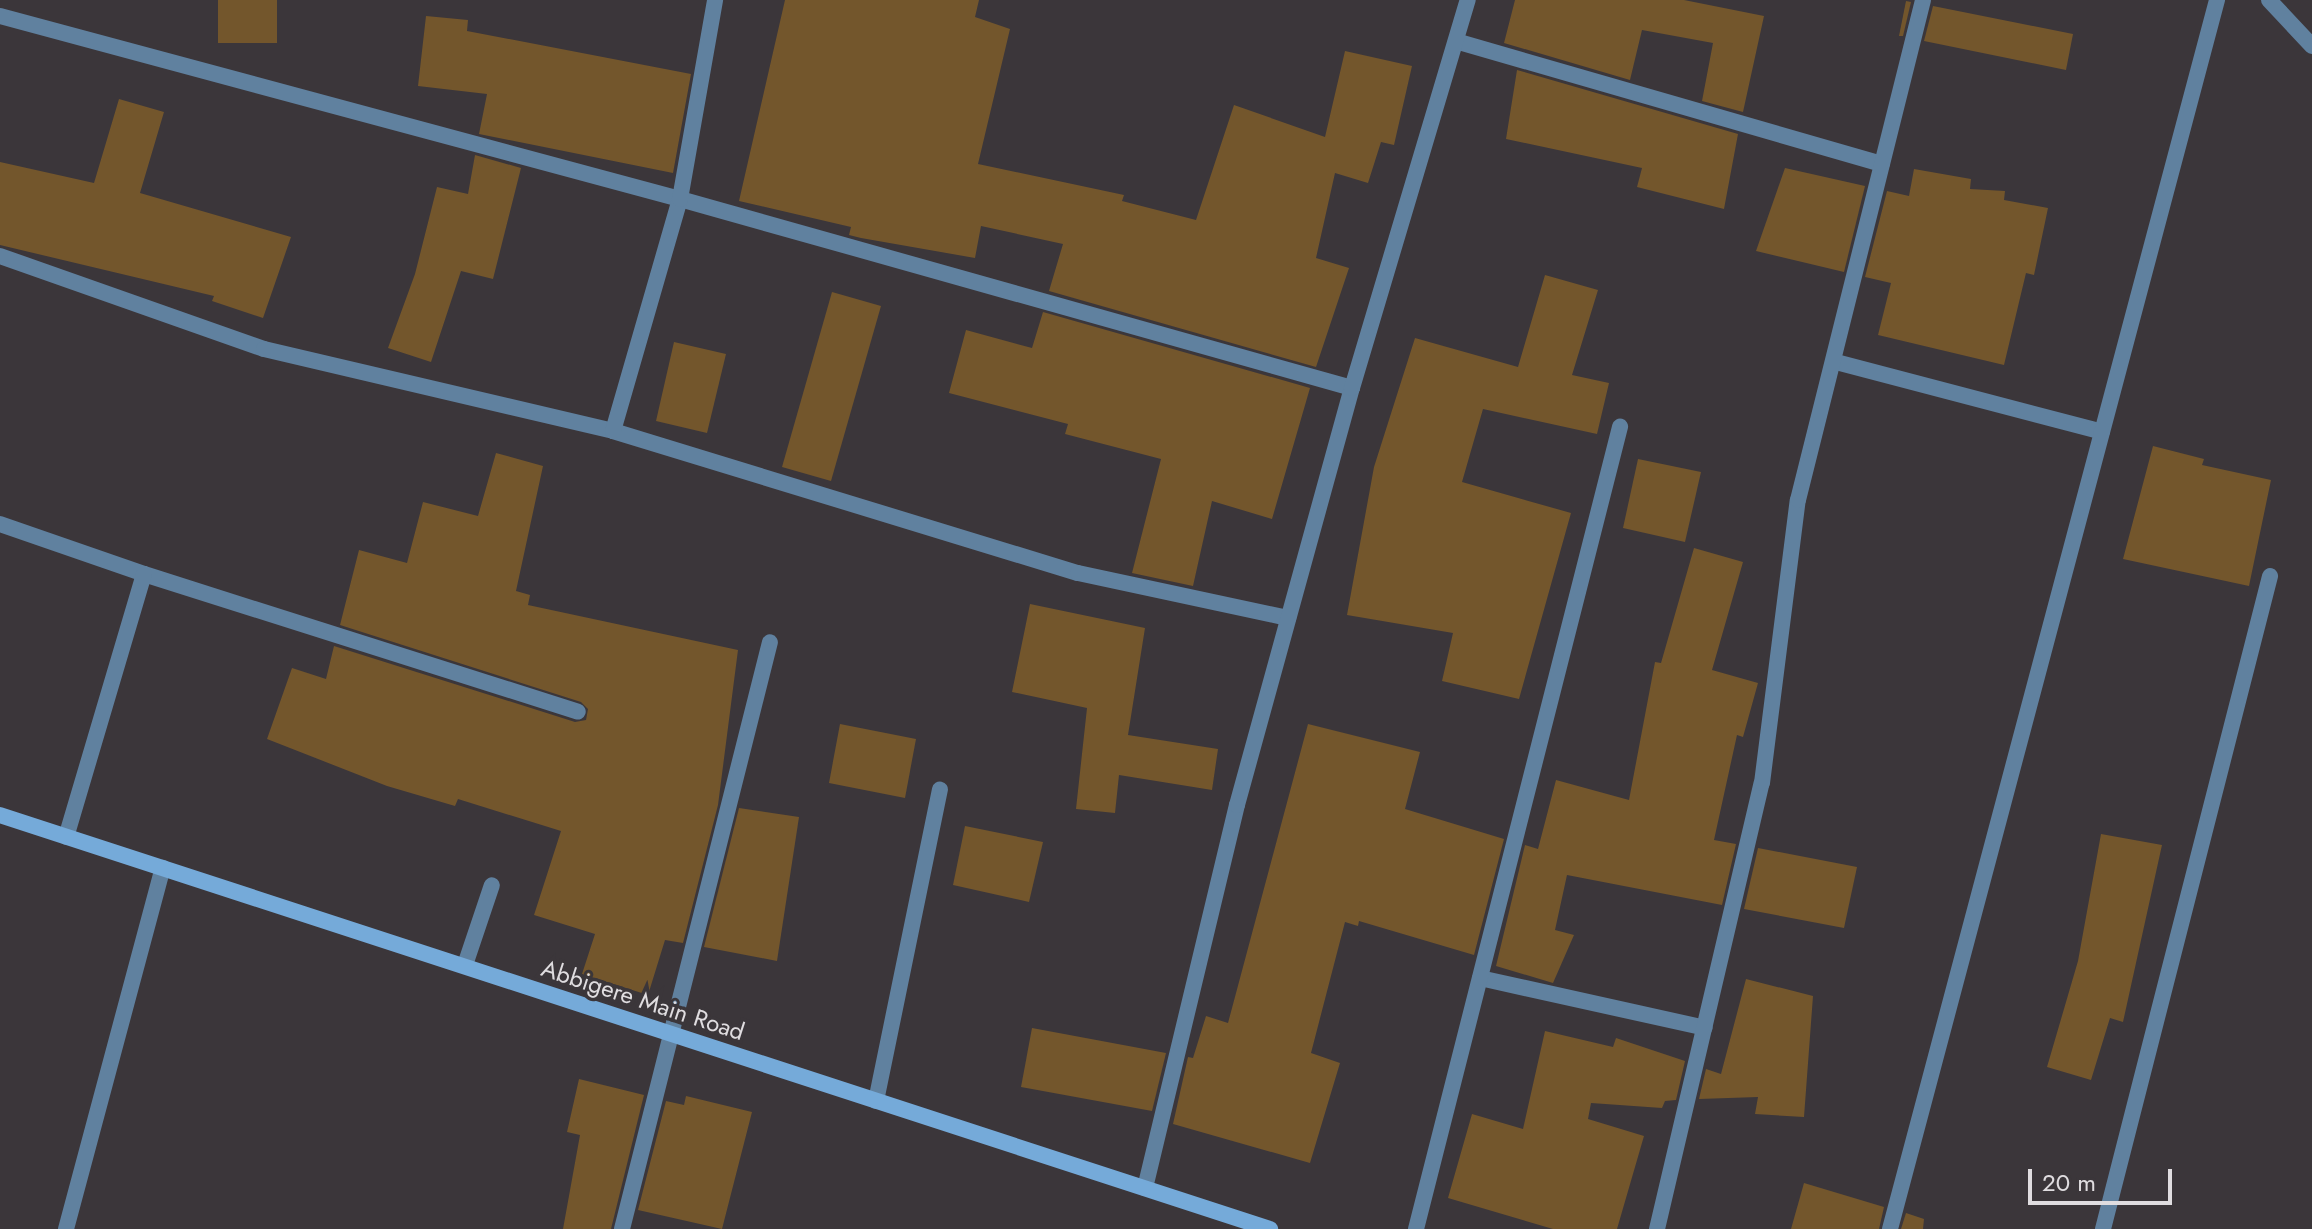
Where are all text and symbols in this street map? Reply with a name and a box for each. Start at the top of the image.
street label: Abbigere Main Road [538,954,748,1046]
scale bar [2032,1153,2176,1203]
text: 20 m [2042,1165,2096,1200]

